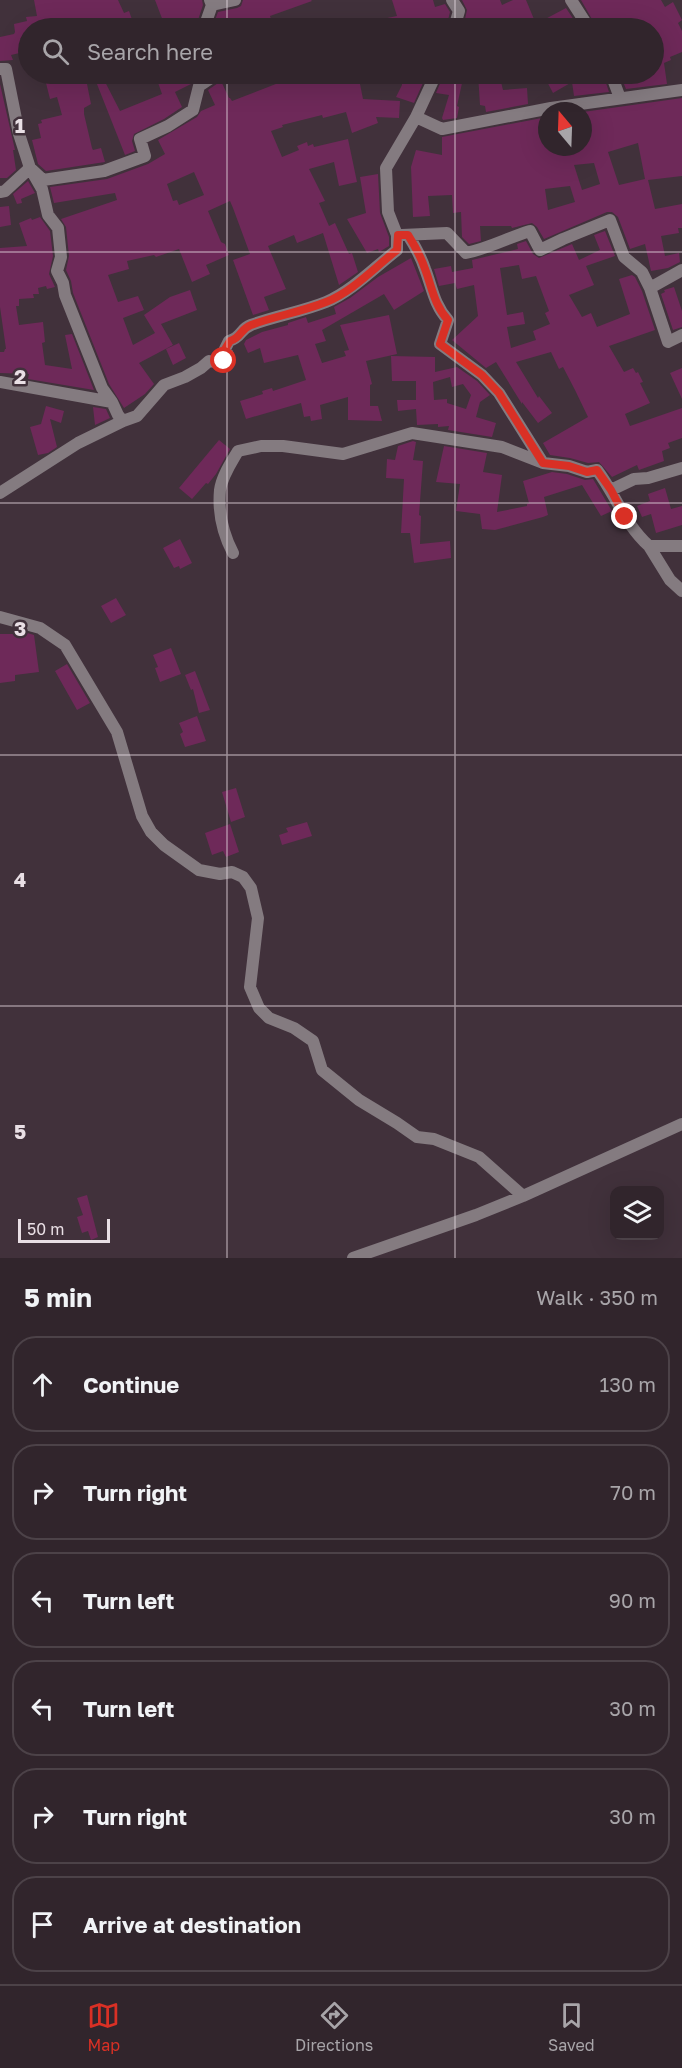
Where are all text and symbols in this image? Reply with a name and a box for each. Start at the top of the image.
search box [18,18,664,84]
icon: search [39,35,72,68]
text: Search here [87,38,213,65]
north arrow [538,102,592,156]
text: 1 [15,113,25,137]
route start [210,347,236,373]
text: 2 [14,364,26,388]
route end [611,503,637,529]
text: 3 [14,616,26,640]
text: 4 [14,867,26,891]
text: 5 [14,1119,26,1143]
map controls [610,1186,664,1240]
button: layers [610,1186,664,1240]
scale bar [18,1216,110,1244]
text: 50 m [27,1219,64,1239]
text: 5 min [24,1282,92,1313]
text: Walk · 350 m [536,1285,658,1309]
icon: ahead [26,1368,59,1401]
text: Continue [83,1371,179,1398]
text: 130 m [600,1372,656,1396]
icon: right [26,1476,59,1509]
text: Turn right [83,1479,187,1506]
text: 70 m [610,1480,656,1504]
icon: left [26,1584,59,1617]
text: Turn left [83,1587,174,1614]
text: 90 m [609,1588,656,1612]
icon: left [26,1692,59,1725]
text: Turn left [83,1695,174,1722]
text: 30 m [609,1696,656,1720]
icon: right [26,1800,59,1833]
text: Turn right [83,1803,187,1830]
text: 30 m [609,1804,656,1828]
icon: arrive [26,1908,59,1941]
text: Arrive at destination [83,1911,301,1938]
tab: Map [87,1999,120,2055]
tab: Directions [295,1999,373,2055]
tab: Saved [548,1999,595,2055]

